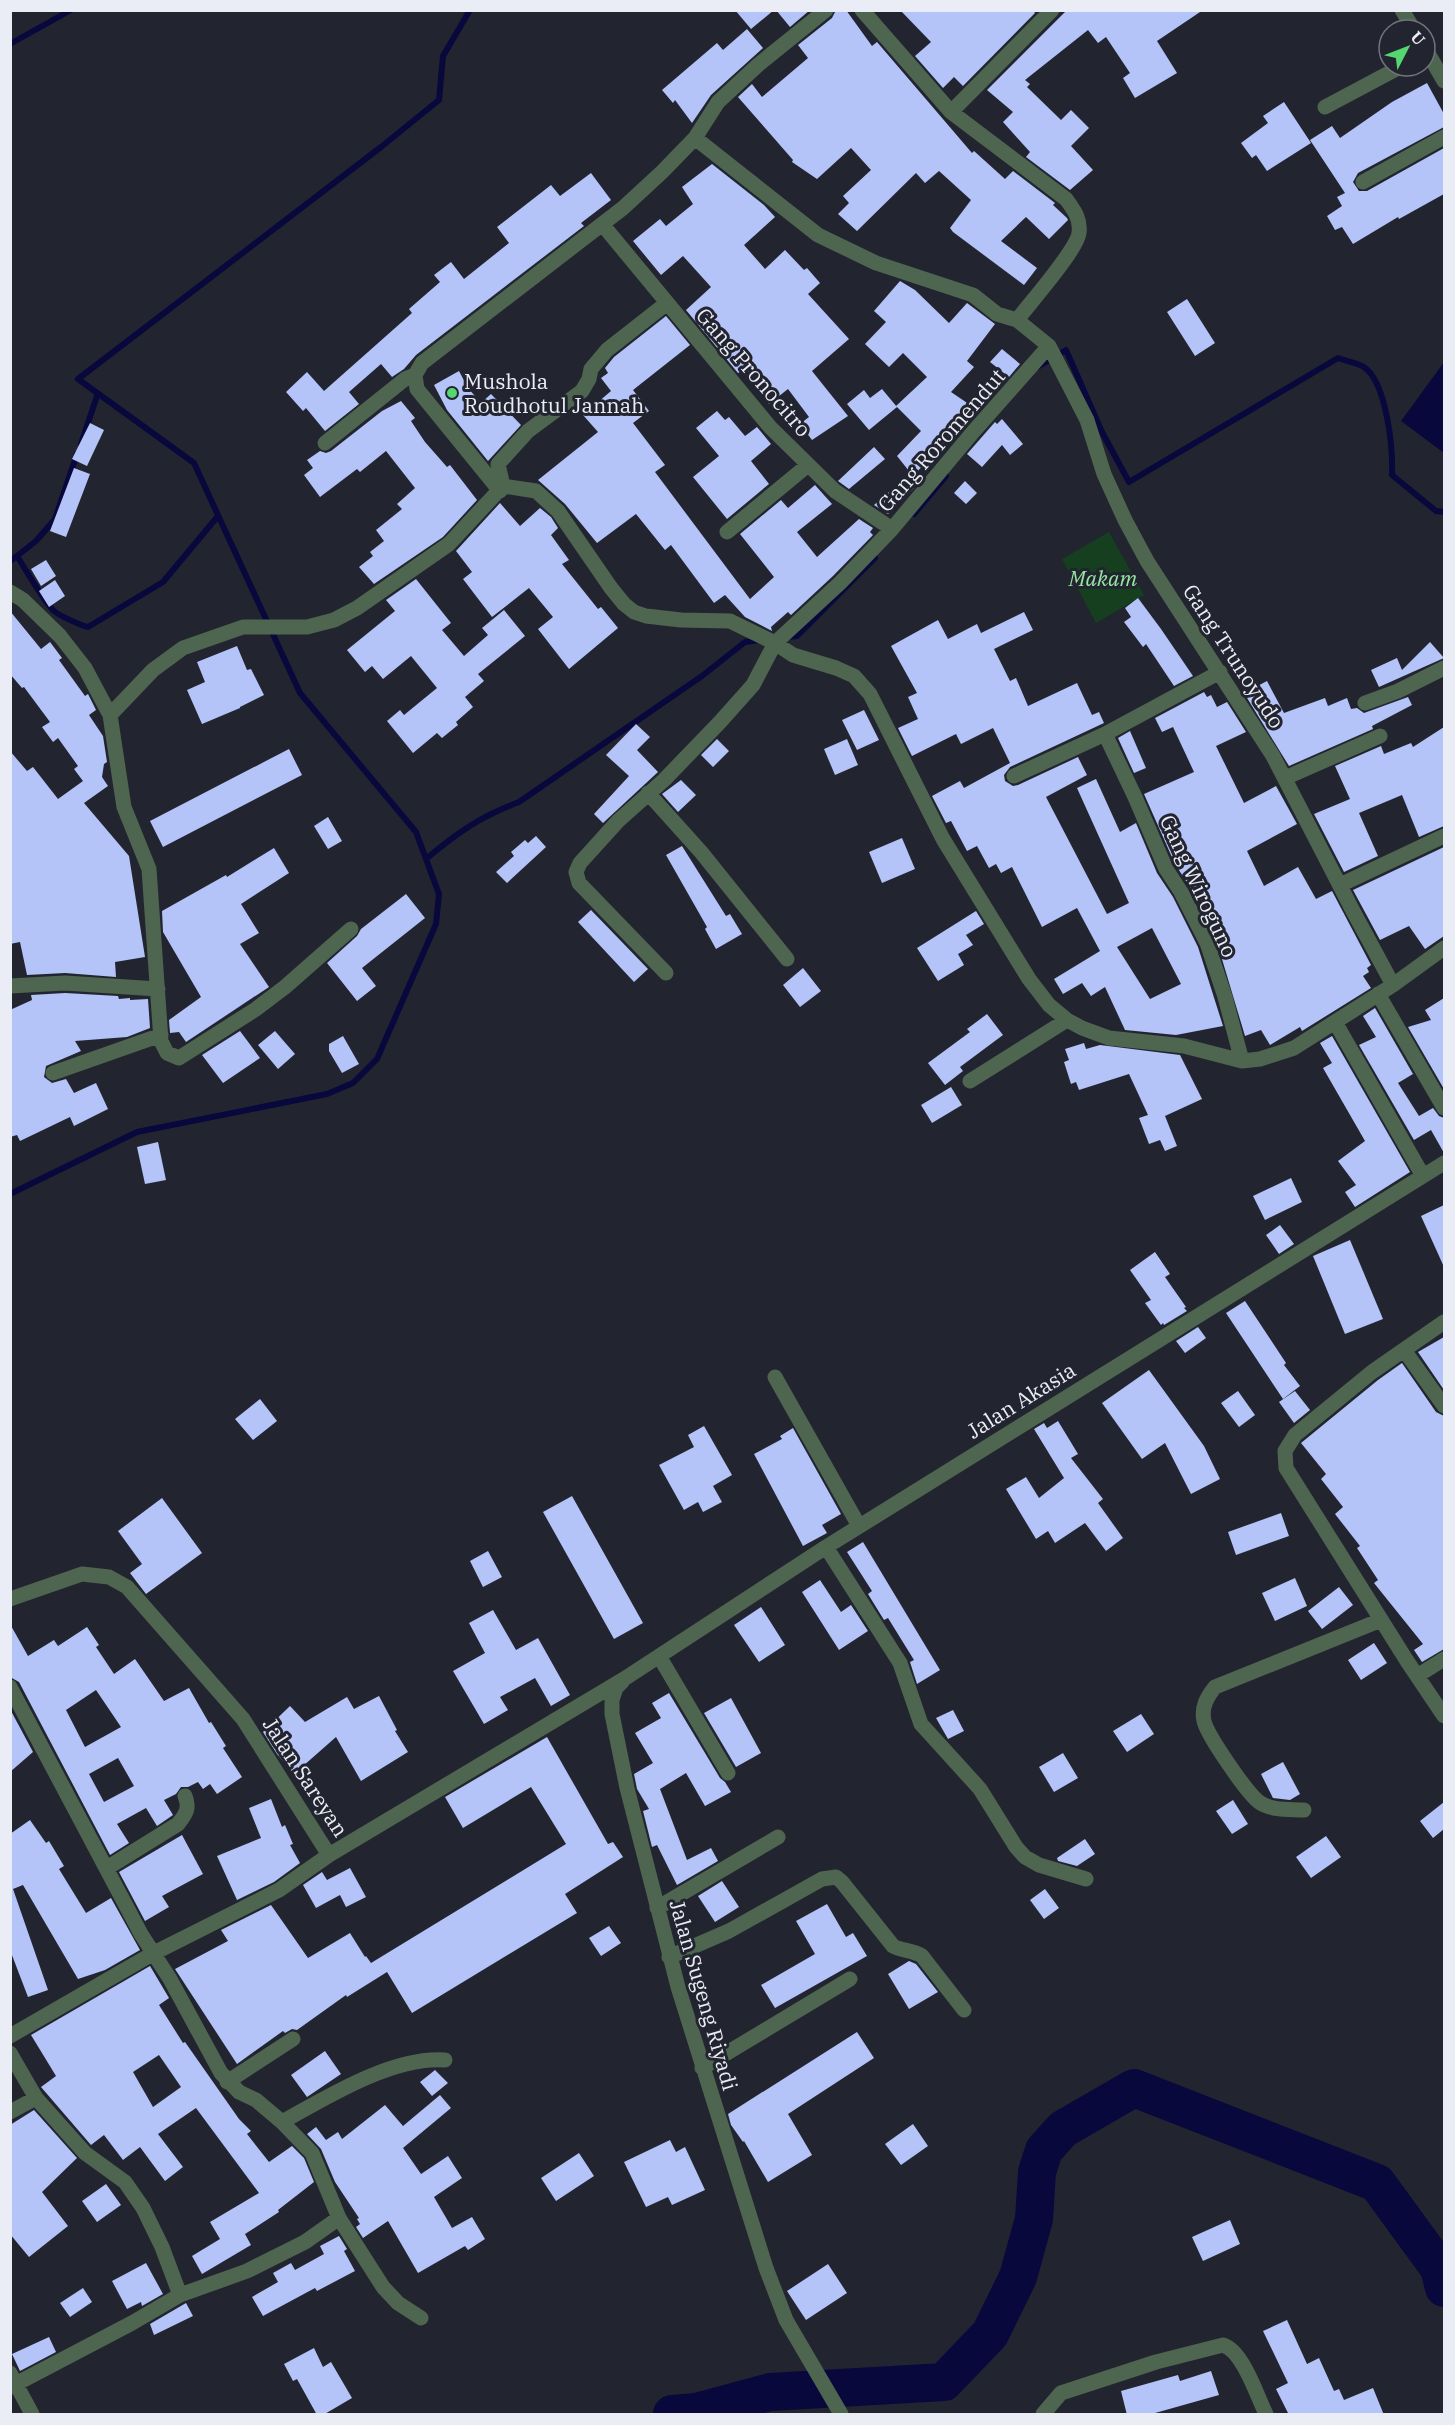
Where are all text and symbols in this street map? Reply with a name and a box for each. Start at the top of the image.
north arrow [1377,18,1437,78]
text: U [1407,27,1430,49]
street label: Gang Pronocitro [690,302,818,442]
street label: Gang Roromendut [871,362,1011,518]
place label: Mushola Roudhotul Jannah [464,367,644,419]
marker: Mushola Roudhotul Jannah [445,386,459,400]
park label: Makam [1068,564,1138,592]
street label: Gang Trunoyudo [1177,579,1291,733]
street label: Gang Wiroguno [1154,810,1244,962]
street label: Jalan Akasia [961,1355,1081,1445]
street label: Jalan Sareyan [257,1712,355,1842]
street label: Jalan Sugeng Riyadi [663,1896,745,2094]

